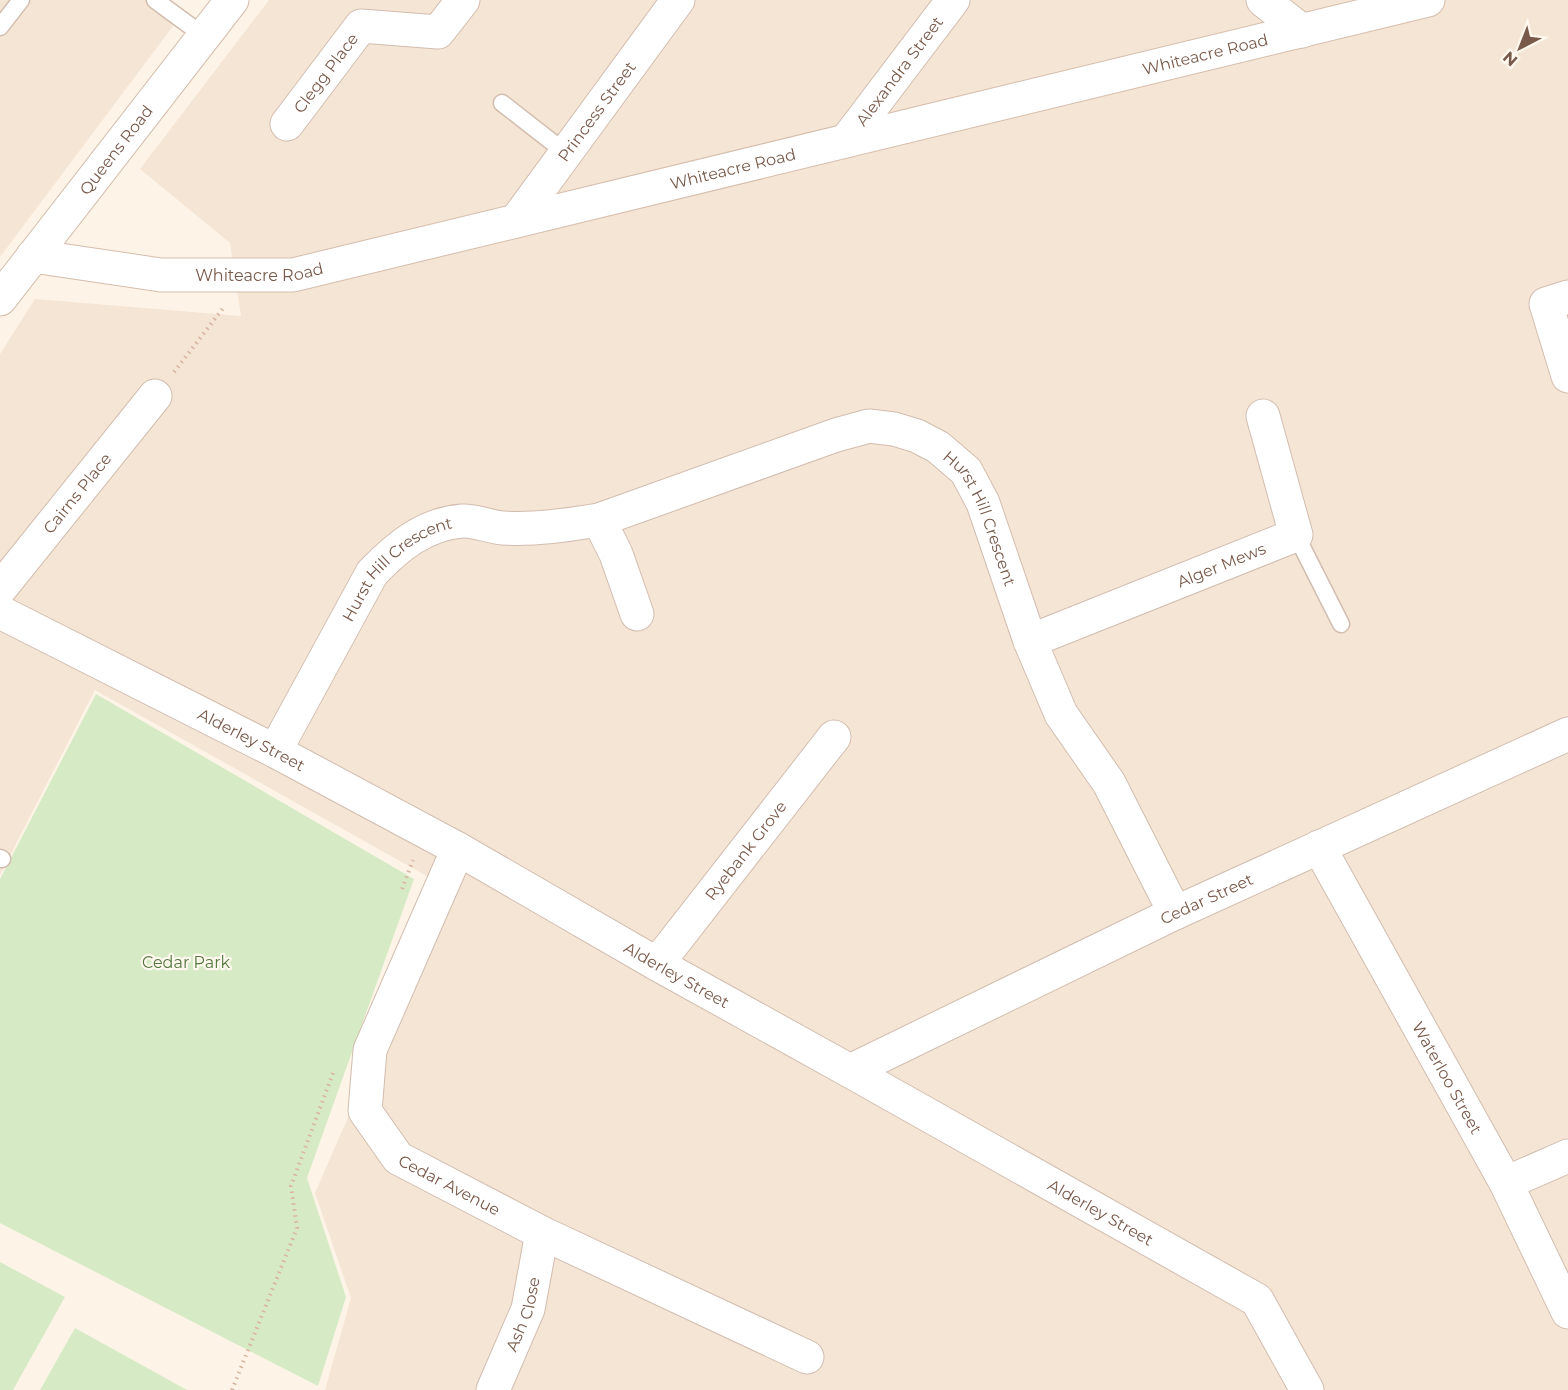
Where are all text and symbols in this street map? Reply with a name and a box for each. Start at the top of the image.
street label: Alexandra Street [852,12,947,129]
north arrow [1490,18,1550,78]
street label: Clegg Place [289,29,362,117]
street label: Whiteacre Road [1140,30,1270,78]
text: N [1499,47,1521,70]
street label: Princess Street [553,57,640,165]
street label: Queens Road [75,101,157,198]
street label: Whiteacre Road [668,144,798,193]
street label: Whiteacre Road [195,258,325,285]
street label: Hurst Hill Crescent [940,446,1020,589]
street label: Cairns Place [39,449,115,537]
street label: Hurst Hill Crescent [338,513,454,625]
street label: Alger Mews [1174,539,1269,591]
street label: Alderley Street [195,704,309,775]
street label: Ryebank Grove [701,797,790,904]
street label: Cedar Street [1157,869,1256,928]
street label: Alderley Street [621,938,733,1012]
park label: Cedar Park [142,953,230,972]
street label: Waterloo Street [1409,1018,1486,1138]
street label: Cedar Avenue [395,1150,503,1219]
street label: Alderley Street [1045,1175,1157,1250]
street label: Ash Close [501,1275,543,1354]

